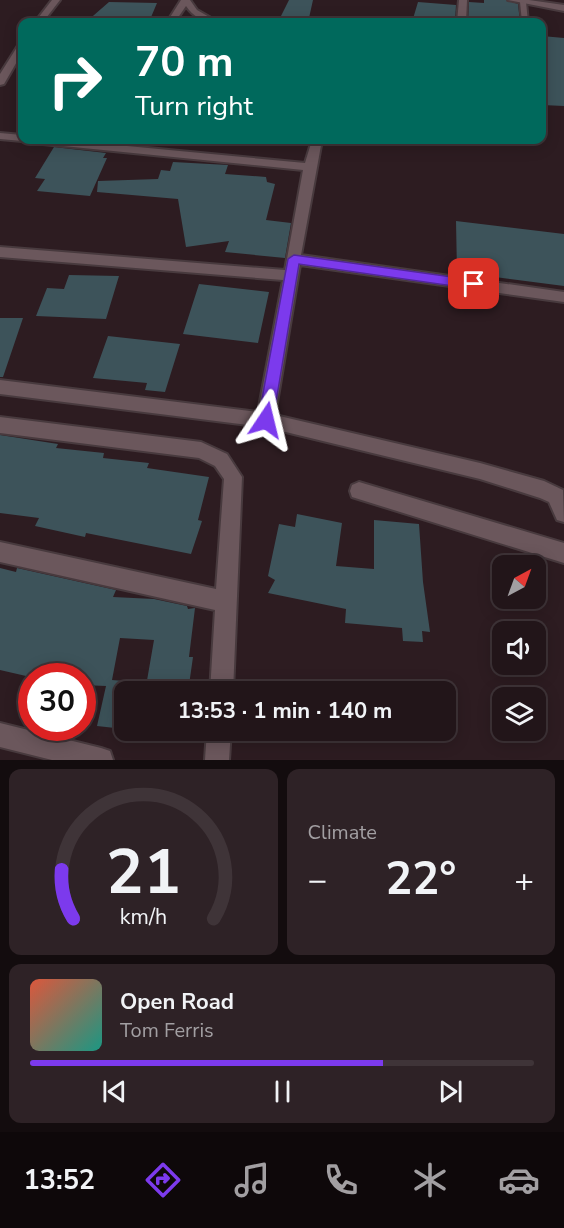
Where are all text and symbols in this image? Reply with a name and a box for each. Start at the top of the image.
text: 70 m [135,34,234,91]
icon: right [36,42,114,120]
text: Turn right [135,88,253,125]
pin [448,258,499,309]
icon: arrive [457,267,490,300]
position arrow [234,388,298,452]
north arrow [492,555,546,609]
map controls [492,555,546,741]
button: sound [492,621,546,675]
speed limit sign: 30 [18,663,96,741]
button: layers [492,687,546,741]
text: 13:53 · 1 min · 140 m [178,696,392,726]
text: Climate [308,819,377,846]
text: 21 [106,830,181,915]
text: 22° [385,849,456,910]
text: − [308,858,327,903]
text: + [514,858,534,903]
text: km/h [120,902,167,932]
text: Open Road [120,987,234,1017]
text: Tom Ferris [120,1017,214,1044]
icon: previous [98,1075,131,1108]
icon: pause [266,1075,299,1108]
icon: next [434,1075,467,1108]
icon: directions [142,1159,184,1201]
icon: music [231,1159,273,1201]
icon: phone [320,1159,362,1201]
icon: climate [409,1159,451,1201]
icon: car [498,1159,540,1201]
text: 13:52 [24,1162,95,1199]

